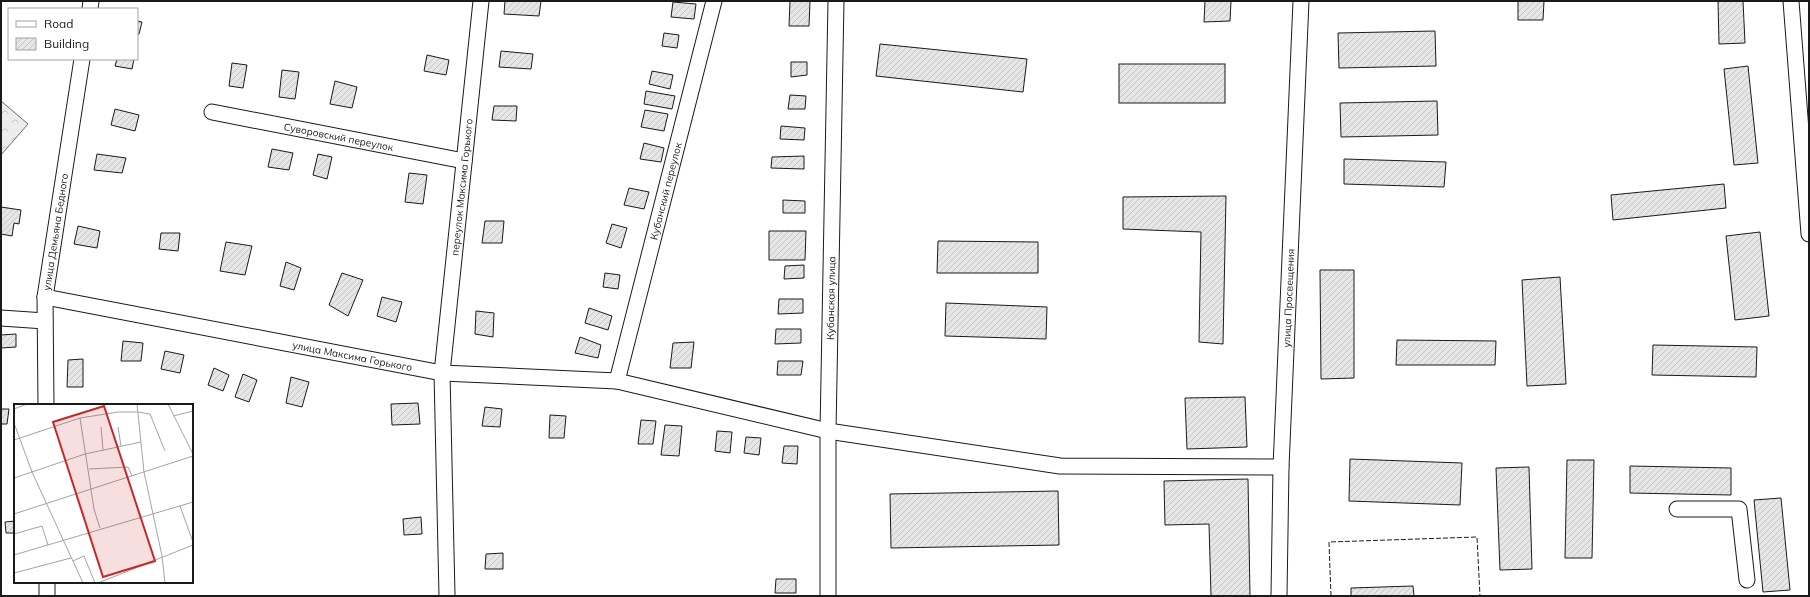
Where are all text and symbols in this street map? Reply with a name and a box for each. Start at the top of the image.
legend [8,8,138,60]
text: Road [44,16,73,31]
text: Building [44,36,89,51]
street label: переулок Максима Горького [448,118,475,256]
street label: Суворовский переулок [283,120,395,154]
street label: Кубанский переулок [647,140,684,241]
street label: улица Демьяна Бедного [40,172,71,291]
street label: улица Просвещения [1280,248,1297,348]
street label: Кубанская улица [823,256,838,340]
street label: улица Максима Горького [291,338,414,374]
inset map [14,404,193,583]

